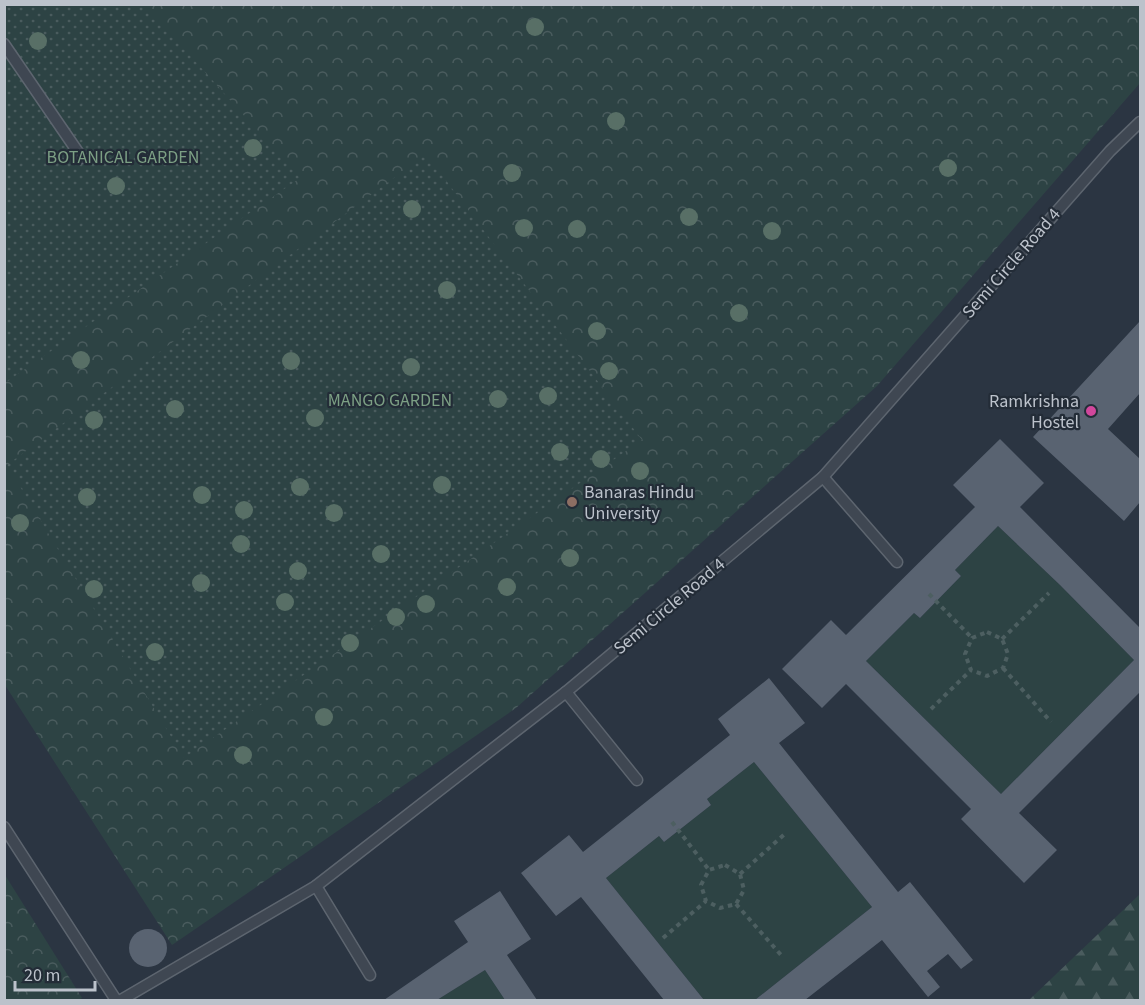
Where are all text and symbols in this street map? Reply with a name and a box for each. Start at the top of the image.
park label: BOTANICAL GARDEN [47,145,199,170]
street label: Semi Circle Road 4 [956,203,1066,324]
park label: MANGO GARDEN [328,388,452,413]
place label: Ramkrishna Hostel [989,389,1079,435]
marker: Ramkrishna Hostel [1084,404,1098,418]
place label: Banaras Hindu University [584,480,694,526]
marker: Banaras Hindu University [565,495,579,509]
street label: Semi Circle Road 4 [608,552,731,661]
scale bar [15,954,94,992]
text: 20 m [24,963,60,988]

